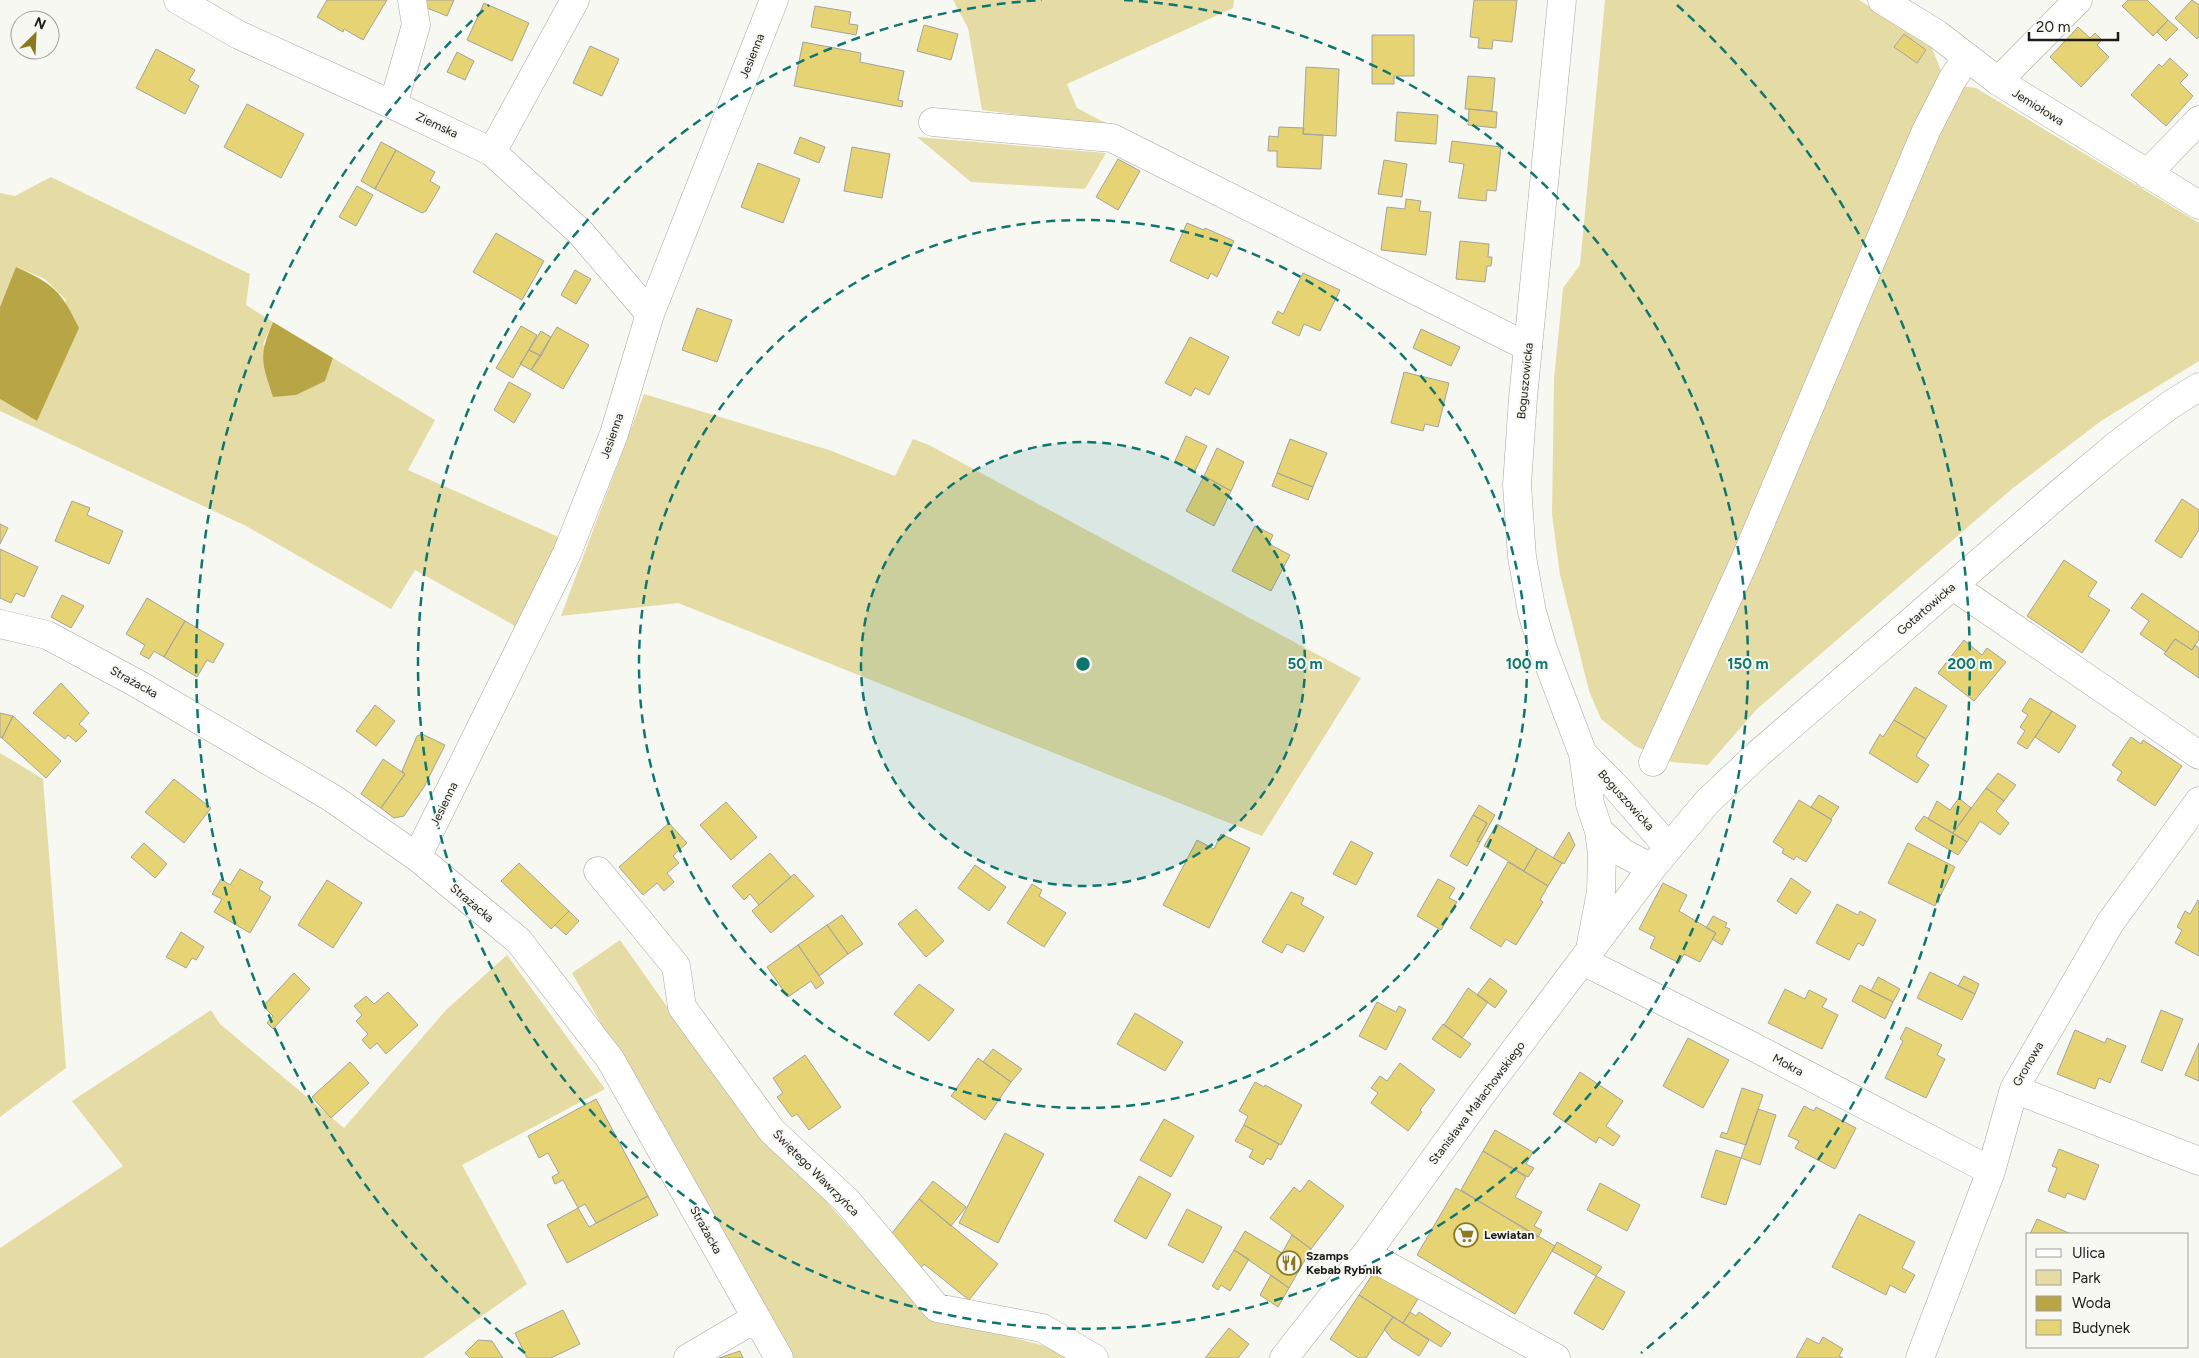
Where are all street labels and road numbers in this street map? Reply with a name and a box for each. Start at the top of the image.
street label: Jesienna [737,32,767,80]
street label: Jemiołowa [2010,86,2066,128]
street label: Ziemska [414,109,460,141]
street label: Boguszowicka [1514,342,1536,420]
street label: Jesienna [598,411,626,461]
street label: Gotartowicka [1894,580,1958,638]
street label: Strażacka [108,663,160,701]
street label: Boguszowicka [1595,767,1657,833]
street label: Jesienna [427,780,461,828]
street label: Strażacka [447,881,497,925]
street label: Stanisława Małachowskiego [1426,1039,1528,1167]
street label: Gronowa [2010,1039,2046,1089]
street label: Mokra [1770,1051,1806,1079]
street label: Świętego Wawrzyńca [770,1127,862,1219]
street label: Strażacka [687,1204,725,1256]

